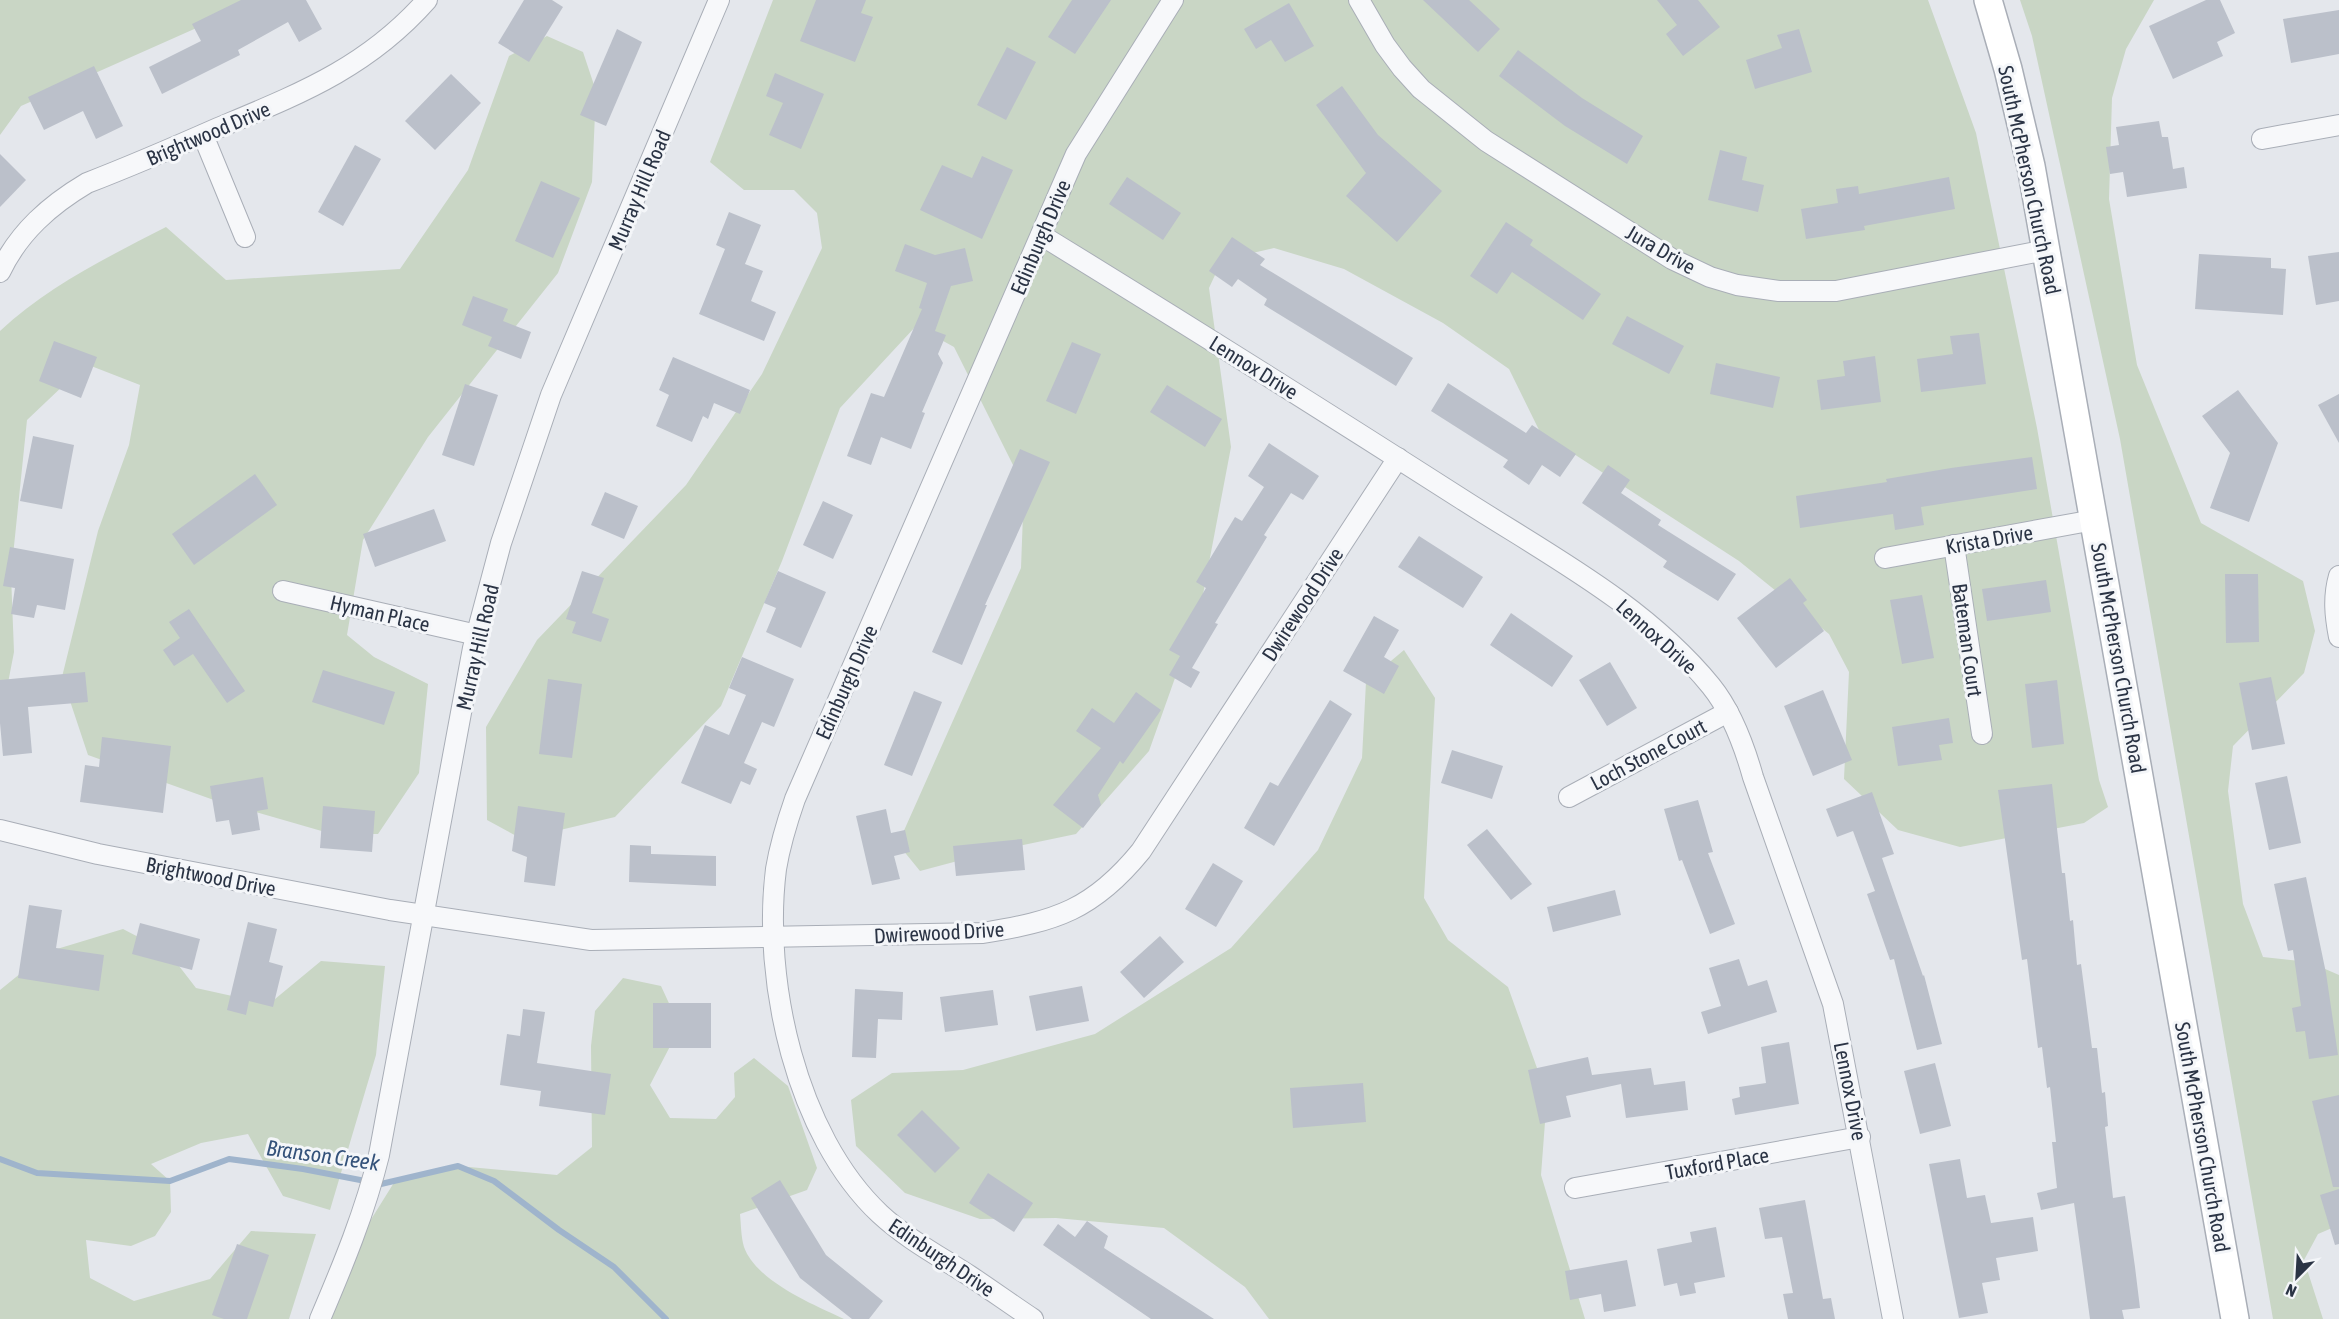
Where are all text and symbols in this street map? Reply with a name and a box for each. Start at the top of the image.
street label: South McPherson Church Road [1994,63,2066,297]
street label: Brightwood Drive [143,96,273,170]
street label: Murray Hill Road [603,126,675,254]
street label: Edinburgh Drive [1005,176,1075,298]
street label: Jura Drive [1622,220,1700,278]
street label: Lennox Drive [1205,330,1303,404]
street label: Krista Drive [1943,520,2035,558]
street label: South McPherson Church Road [2087,541,2151,775]
street label: Dwirewood Drive [1256,543,1348,665]
street label: Murray Hill Road [451,582,503,712]
street label: Bateman Court [1948,582,1988,698]
street label: Hyman Place [328,590,432,636]
street label: Lennox Drive [1612,594,1702,678]
street label: Edinburgh Drive [810,621,882,743]
street label: Loch Stone Court [1586,713,1710,795]
street label: Brightwood Drive [144,852,278,900]
street label: Dwirewood Drive [873,917,1005,947]
street label: South McPherson Church Road [2171,1020,2235,1254]
street label: Lennox Drive [1830,1040,1872,1142]
water label: Branson Creek [265,1134,382,1176]
street label: Tuxford Place [1663,1142,1771,1184]
street label: Edinburgh Drive [885,1213,999,1301]
north arrow [2267,1247,2327,1307]
text: N [2283,1281,2299,1301]

